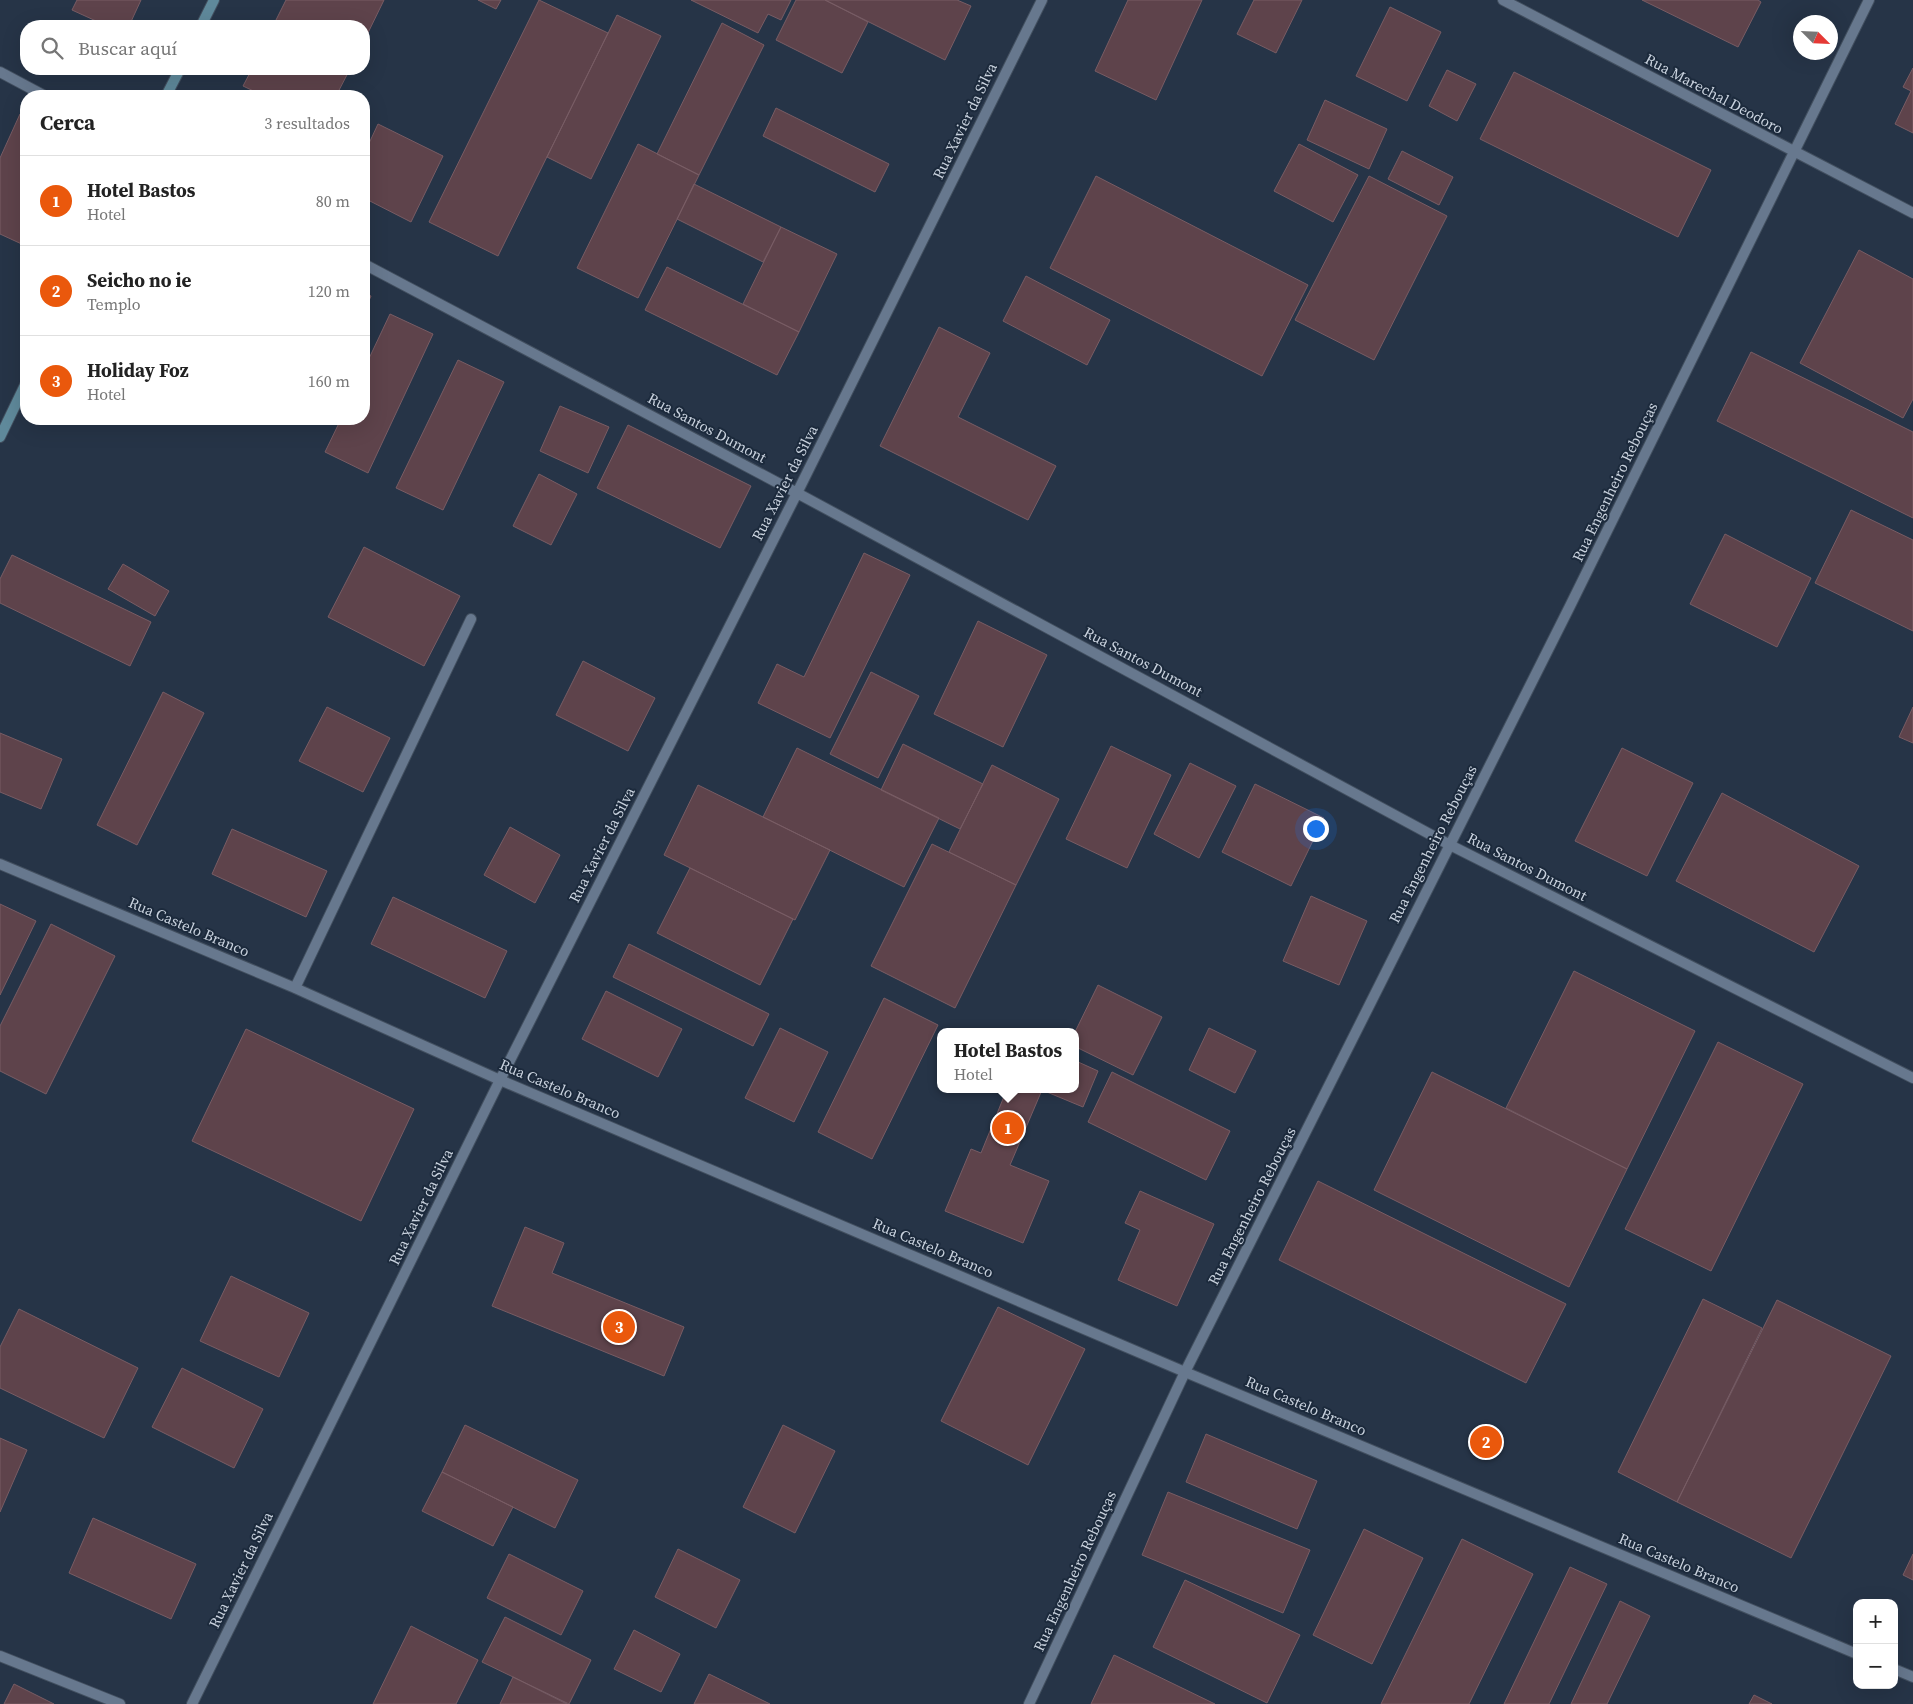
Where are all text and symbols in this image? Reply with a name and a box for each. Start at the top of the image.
north arrow [1793,15,1838,60]
search box [20,20,370,75]
icon: search [38,34,66,62]
text: Buscar aquí [78,35,177,61]
street label: Rua Marechal Deodoro [1641,48,1787,139]
street label: Rua Xavier da Silva [927,59,1002,182]
text: Cerca [40,108,95,137]
text: 3 resultados [264,112,350,134]
text: Hotel Bastos [87,177,195,203]
text: 1 [52,190,60,212]
text: 80 m [316,190,350,212]
text: Hotel [87,203,126,225]
text: Seicho no ie [87,267,191,293]
text: 2 [52,280,60,302]
text: 120 m [308,280,350,302]
text: Templo [87,293,141,315]
text: Holiday Foz [87,357,188,383]
text: 3 [52,370,60,392]
text: 160 m [308,370,350,392]
text: Hotel [87,383,126,405]
street label: Rua Santos Dumont [644,387,770,468]
street label: Rua Engenheiro Rebouças [1567,399,1662,565]
street label: Rua Xavier da Silva [746,421,823,544]
street label: Rua Santos Dumont [1080,621,1206,702]
street label: Rua Engenheiro Rebouças [1383,761,1482,926]
street label: Rua Xavier da Silva [563,783,640,906]
your location [1303,816,1329,842]
street label: Rua Santos Dumont [1464,827,1591,906]
street label: Rua Castelo Branco [125,892,253,962]
popup [937,1028,1079,1093]
text: Hotel Bastos [954,1037,1062,1063]
street label: Rua Castelo Branco [496,1054,624,1124]
text: Hotel [954,1063,993,1085]
pin: 1 [992,1109,1024,1147]
street label: Rua Engenheiro Rebouças [1202,1123,1301,1288]
street label: Rua Xavier da Silva [383,1145,458,1268]
street label: Rua Castelo Branco [869,1213,997,1283]
pin: 3 [603,1308,635,1346]
street label: Rua Castelo Branco [1242,1371,1370,1441]
pin: 2 [1470,1423,1502,1461]
street label: Rua Engenheiro Rebouças [1028,1487,1121,1655]
street label: Rua Xavier da Silva [203,1508,278,1631]
street label: Rua Castelo Branco [1615,1528,1743,1598]
map controls [1853,1599,1898,1689]
button: + [1853,1599,1898,1644]
button: − [1853,1644,1898,1689]

